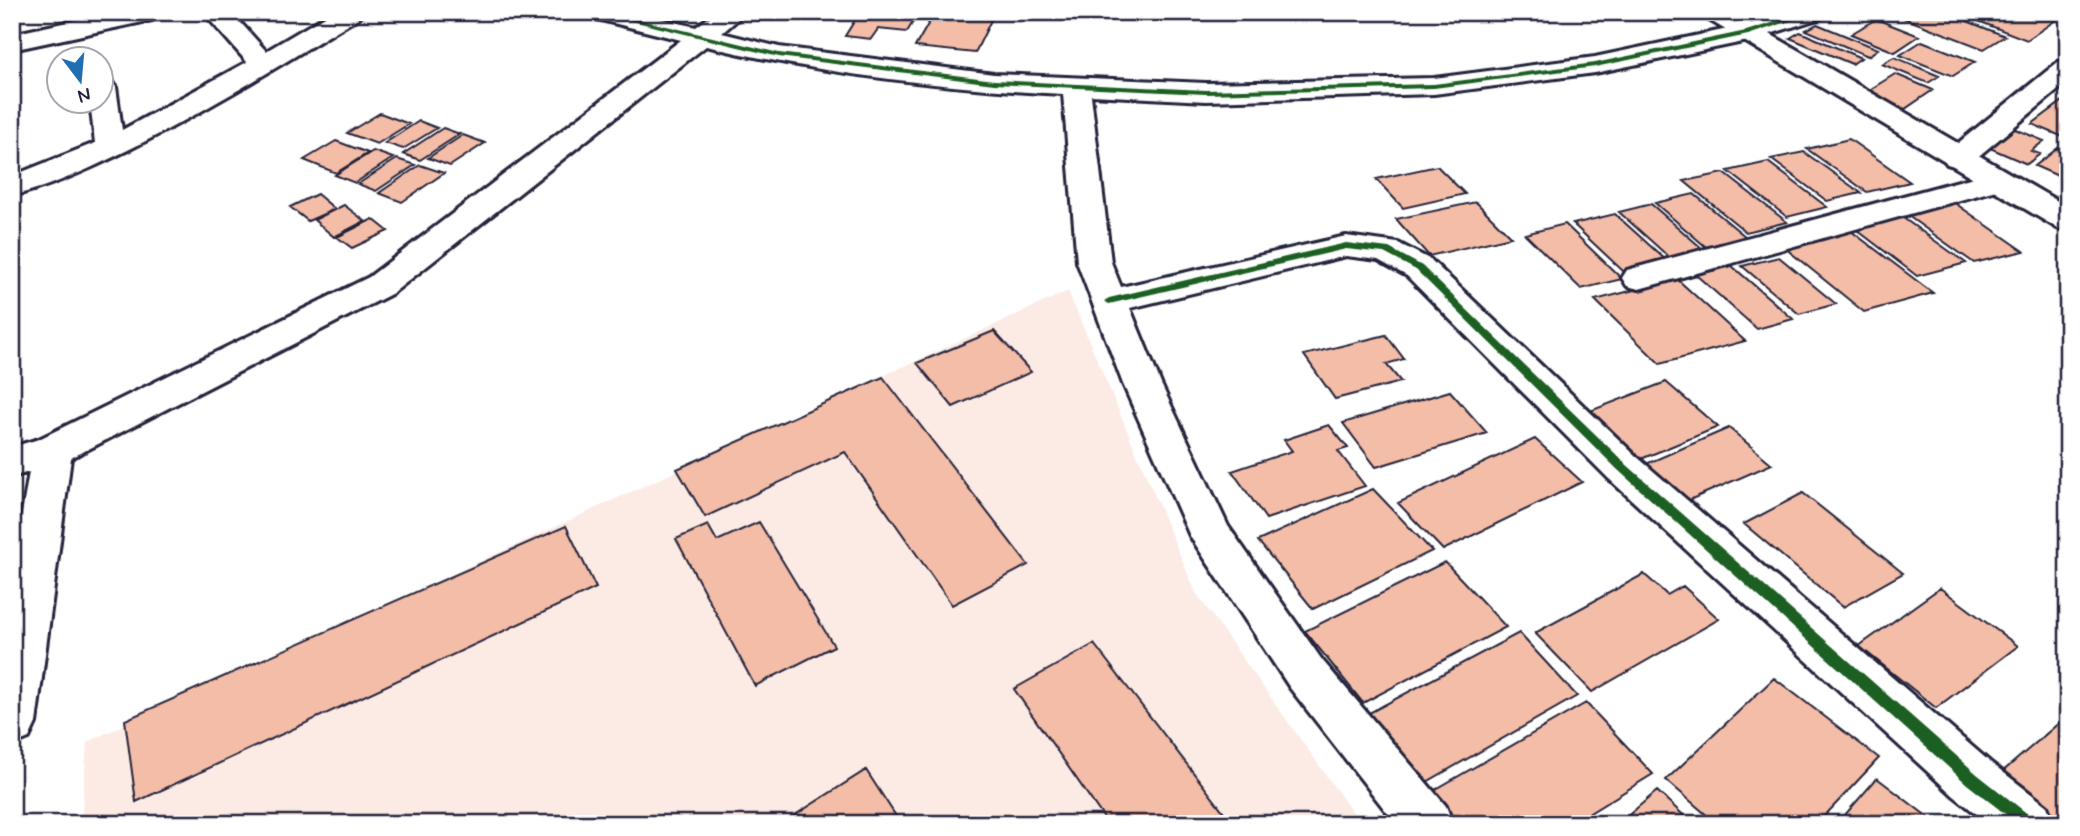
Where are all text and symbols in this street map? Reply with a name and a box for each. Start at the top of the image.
north arrow [46,46,116,116]
text: N [75,81,94,109]

